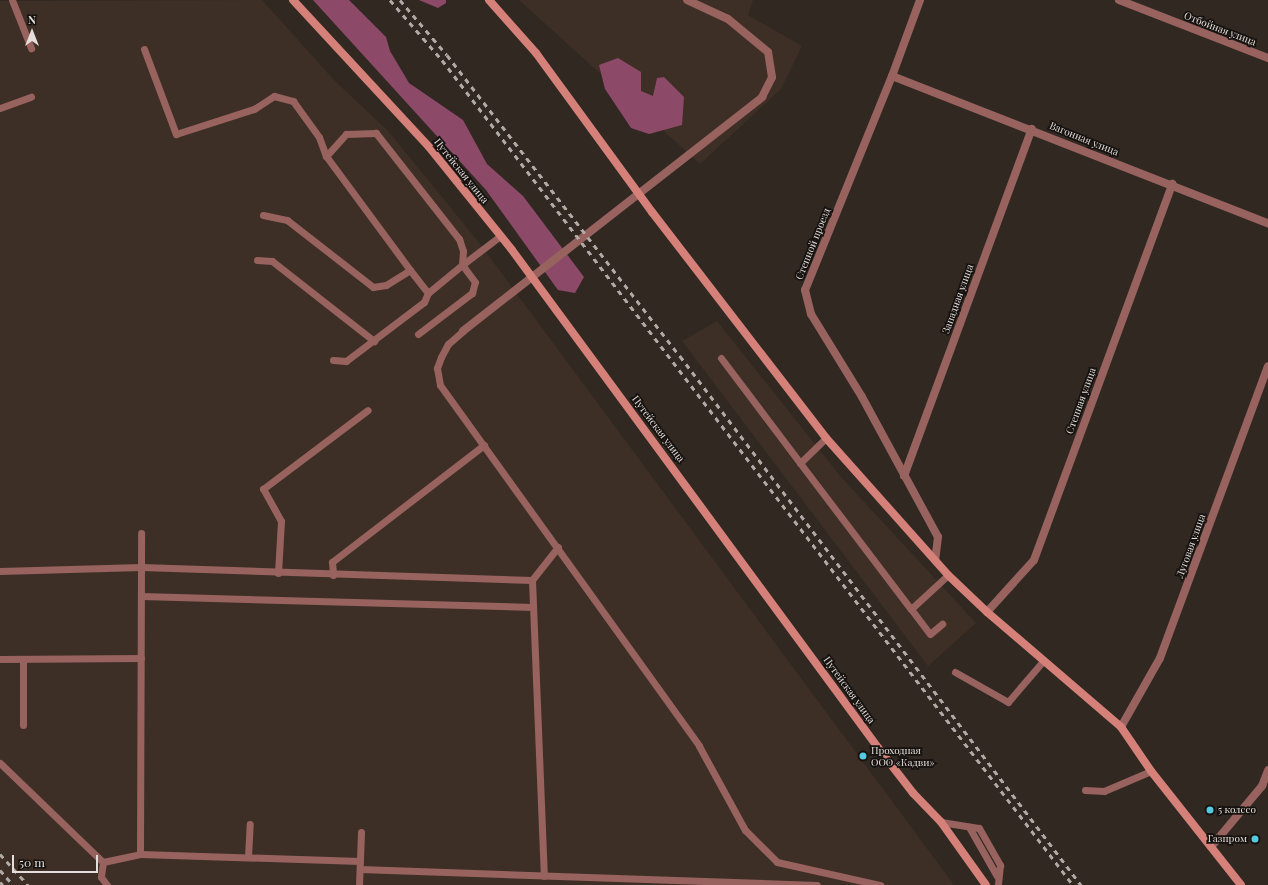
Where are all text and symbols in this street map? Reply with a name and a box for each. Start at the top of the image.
street label: Отбойная улица [1182,10,1258,48]
north arrow [12,12,52,52]
text: N [28,12,36,27]
street label: Вагонная улица [1048,120,1120,158]
street label: Путейская улица [431,136,491,206]
street label: Степной проезд [793,206,833,282]
street label: Западная улица [940,263,976,335]
street label: Степная улица [1063,366,1099,436]
street label: Путейская улица [629,394,687,464]
street label: Луговая улица [1174,512,1208,580]
street label: Путейская улица [821,654,877,726]
place label: Проходная ООО «Кадви» [871,744,934,768]
marker: Проходная ООО «Кадви» [858,751,868,761]
place label: 5 колесо [1218,804,1256,816]
marker: 5 колесо [1205,805,1215,815]
place label: Газпром [1208,833,1247,845]
marker: Газпром [1250,834,1260,844]
scale bar [14,847,100,873]
text: 50 m [19,854,45,870]

